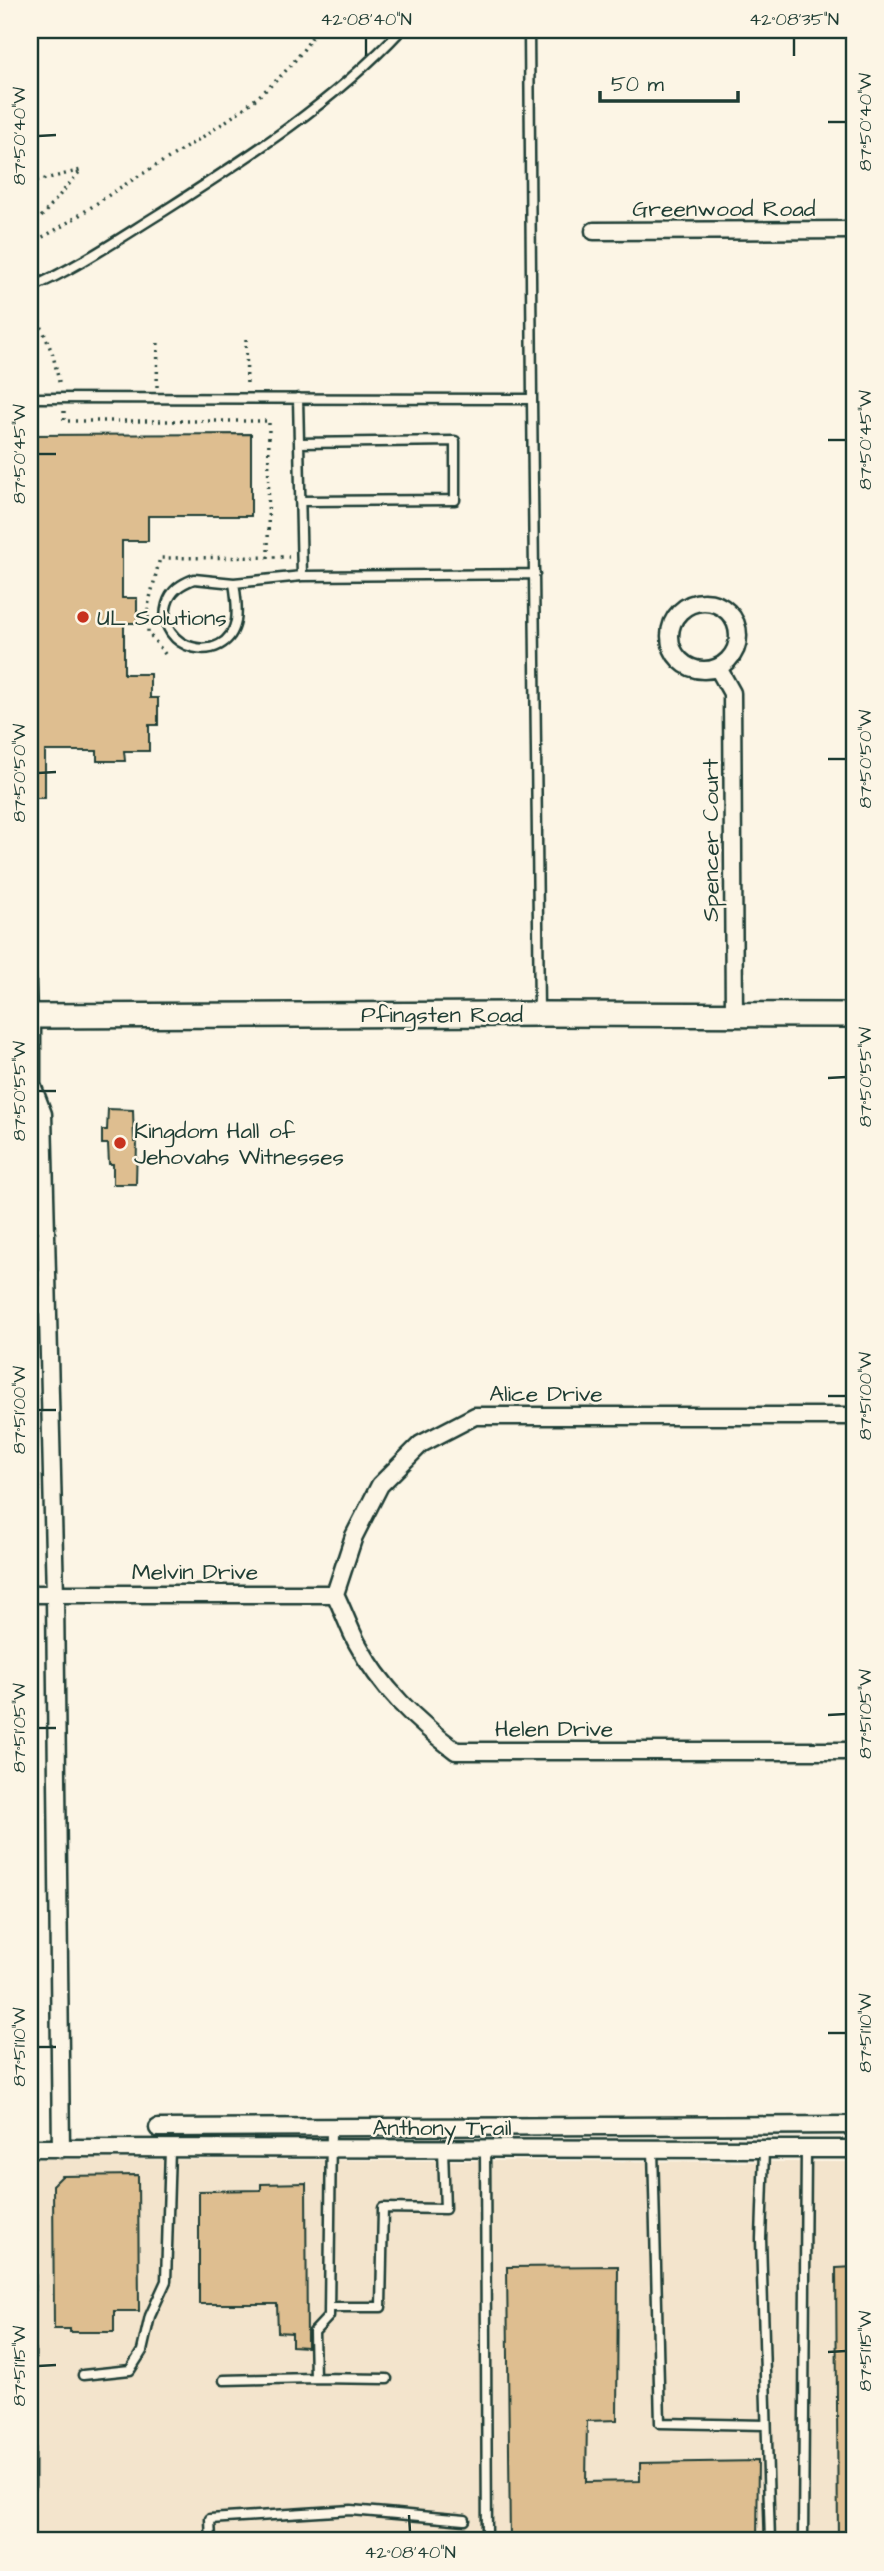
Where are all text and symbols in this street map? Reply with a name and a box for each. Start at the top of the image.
text: 42°08'40"N [320,7,412,32]
text: 42°08'35"N [749,7,839,32]
scale bar [600,60,739,104]
text: 50 m [611,70,665,99]
text: 87°50'40"W [853,73,878,171]
text: 87°50'40"W [7,87,32,185]
street label: Greenwood Road [632,193,816,225]
text: 87°50'45"W [853,390,878,490]
text: 87°50'45"W [7,404,32,504]
place label: UL Solutions [97,602,227,634]
marker: UL Solutions [75,609,91,625]
text: 87°50'50"W [853,709,878,809]
text: 87°50'50"W [7,723,32,823]
street label: Spencer Court [695,758,727,922]
street label: Pfingsten Road [361,999,523,1032]
text: 87°50'55"W [853,1027,878,1127]
text: 87°50'55"W [7,1041,32,1141]
place label: Kingdom Hall of Jehovahs Witnesses [134,1115,344,1173]
marker: Kingdom Hall of Jehovahs Witnesses [112,1135,128,1151]
text: 87°51'00"W [853,1352,878,1440]
text: 87°51'00"W [7,1366,32,1454]
street label: Alice Drive [489,1378,603,1410]
street label: Melvin Drive [132,1556,258,1588]
text: 87°51'05"W [853,1669,878,1759]
text: 87°51'05"W [7,1683,32,1773]
street label: Helen Drive [495,1713,613,1745]
text: 87°51'10"W [853,1993,878,2073]
text: 87°51'10"W [7,2007,32,2087]
street label: Anthony Trail [372,2112,512,2145]
text: 87°51'15"W [853,2310,878,2391]
text: 87°51'15"W [7,2325,32,2406]
text: 42°08'40"N [364,2540,456,2565]

